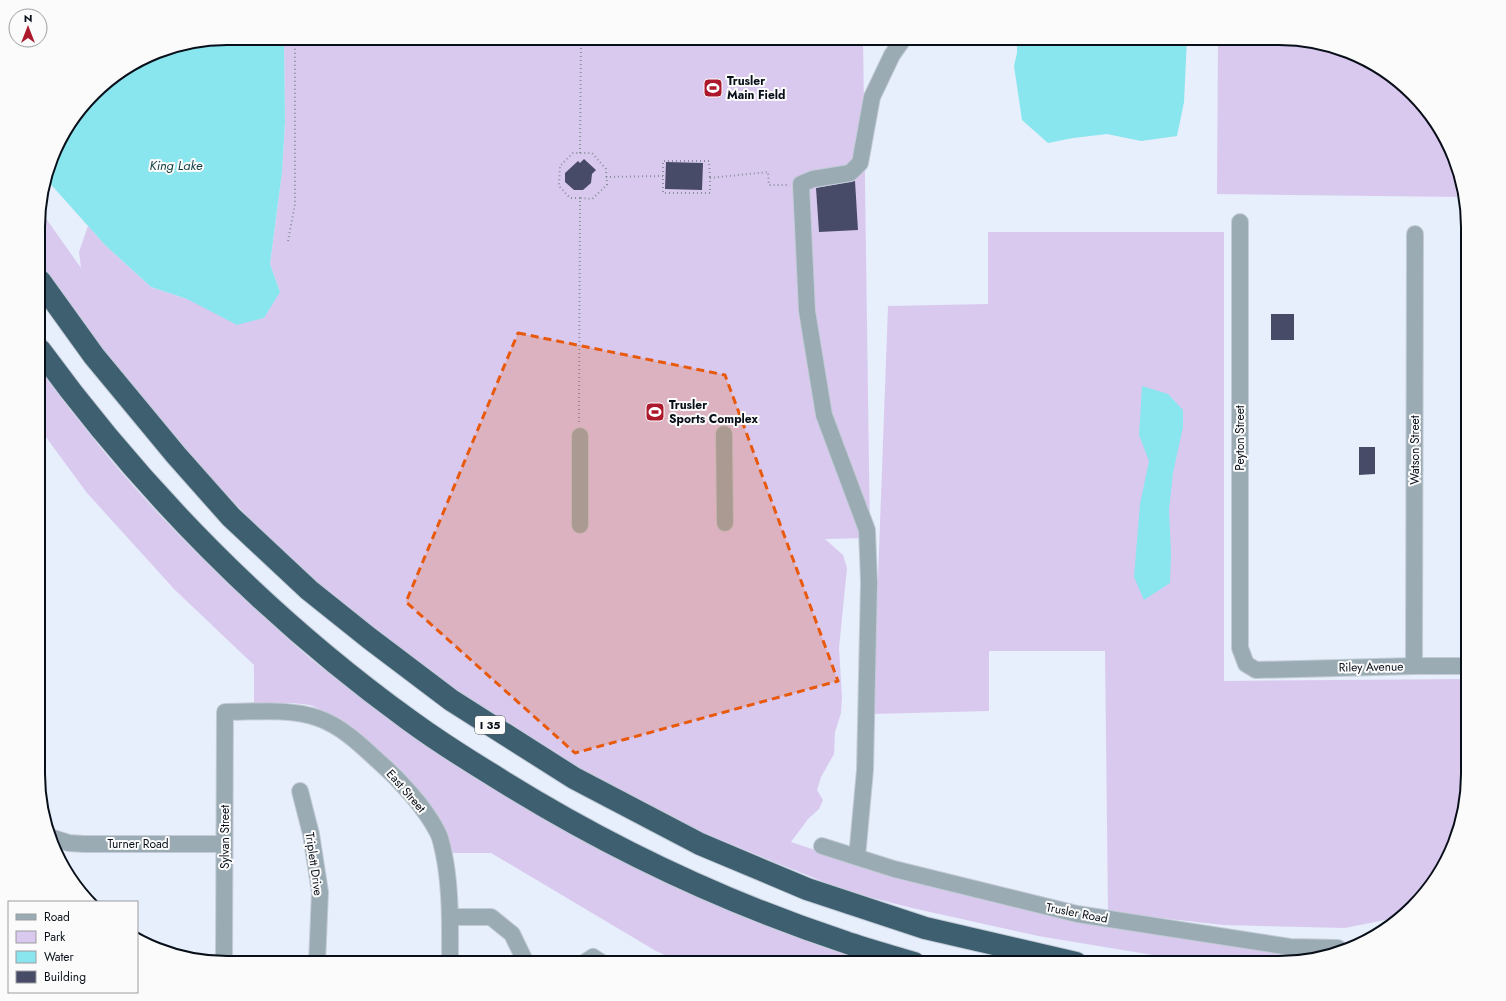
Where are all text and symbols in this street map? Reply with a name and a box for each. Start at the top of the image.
north arrow [8,8,48,48]
text: N [24,10,32,26]
place label: Trusler Main Field [727,72,785,104]
sports icon: Trusler Main Field [702,77,724,99]
water label: King Lake [150,156,203,175]
place label: Trusler Sports Complex [669,396,758,428]
sports icon: Trusler Sports Complex [644,401,666,423]
street label: Peyton Street [1231,405,1249,471]
street label: Watson Street [1406,415,1424,485]
street label: Riley Avenue [1338,657,1404,677]
road number: I 35 [475,716,505,734]
street label: East Street [382,765,430,817]
street label: Sylvan Street [216,805,234,869]
street label: Triplett Drive [301,831,327,897]
street label: Turner Road [107,835,169,853]
street label: Trusler Road [1045,898,1109,928]
legend [8,901,138,993]
text: Road [44,908,70,926]
text: Park [44,928,66,946]
text: Water [44,948,75,966]
text: Building [44,968,86,986]

